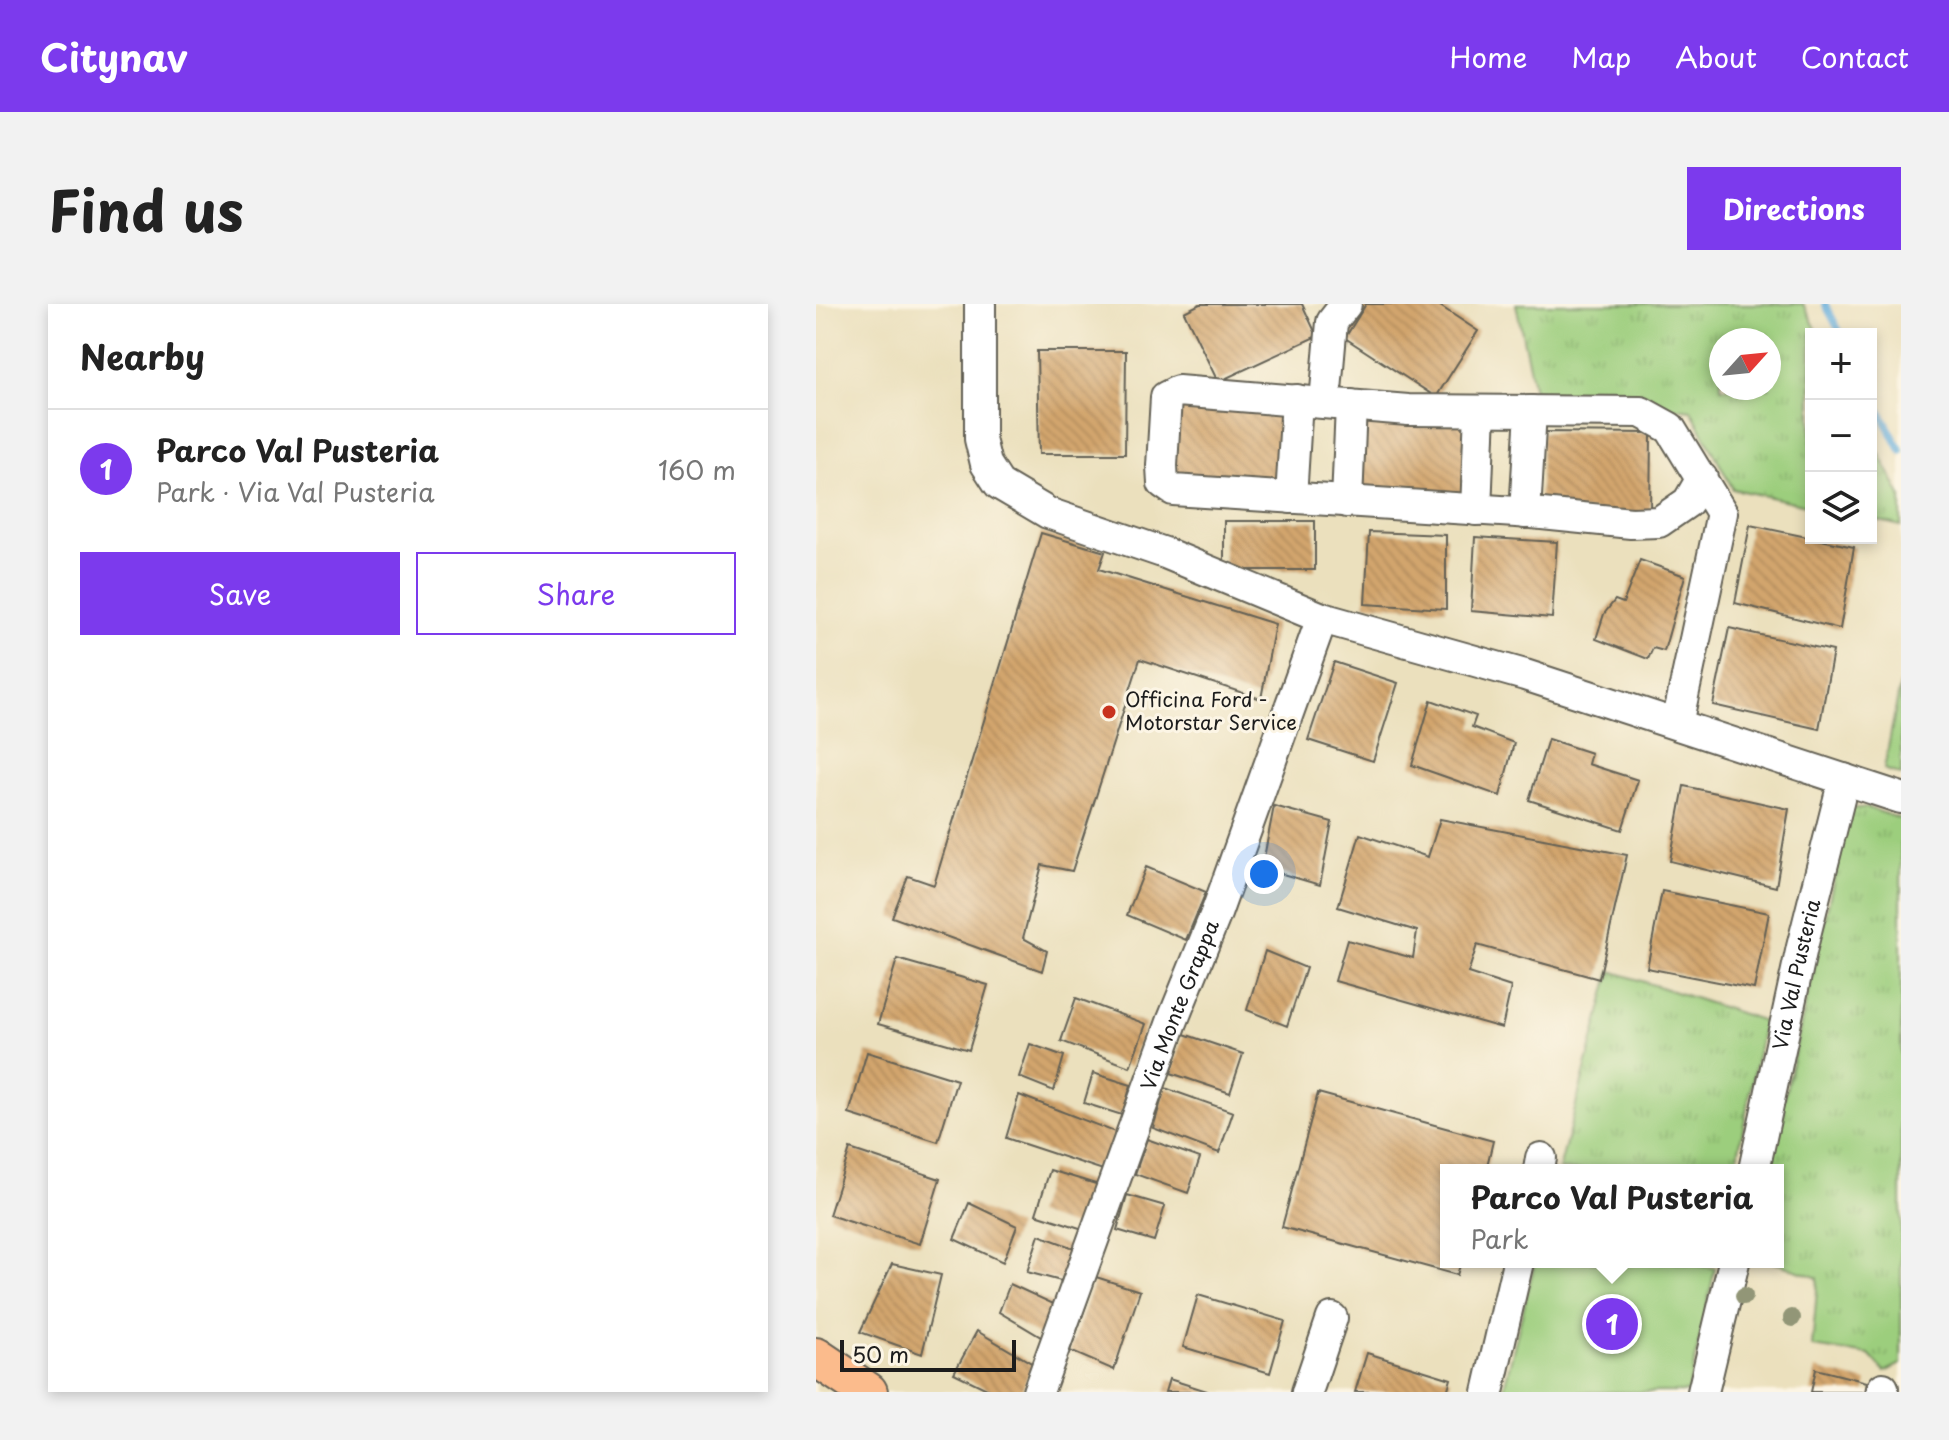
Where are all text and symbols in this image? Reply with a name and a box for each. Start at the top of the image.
text: Citynav [40,28,188,85]
text: Home [1449,35,1527,78]
text: Map [1571,35,1631,78]
text: About [1675,35,1757,78]
text: Contact [1801,35,1909,78]
text: Find us [48,166,244,251]
button: Directions [1687,167,1901,250]
north arrow [1709,328,1781,400]
map controls [1805,328,1877,544]
button: + [1805,328,1877,400]
text: Nearby [80,330,205,382]
button: − [1805,400,1877,472]
text: Parco Val Pusteria [156,427,439,472]
text: 1 [100,450,112,489]
text: 160 m [658,450,736,489]
text: Park · Via Val Pusteria [156,472,435,511]
button: layers [1805,472,1877,544]
button: Save [80,552,400,635]
button: Share [416,552,736,635]
place label: Officina Ford - Motorstar Service [1125,684,1297,737]
marker: Officina Ford - Motorstar Service [1100,703,1118,721]
your location [1244,854,1284,894]
street label: Via Val Pusteria [1764,895,1828,1053]
street label: Via Monte Grappa [1132,915,1226,1094]
popup [1440,1164,1784,1268]
text: Parco Val Pusteria [1470,1174,1754,1219]
text: Park [1470,1219,1529,1258]
pin: 1 [1586,1294,1638,1354]
scale bar [840,1336,1016,1372]
text: 50 m [852,1337,909,1370]

